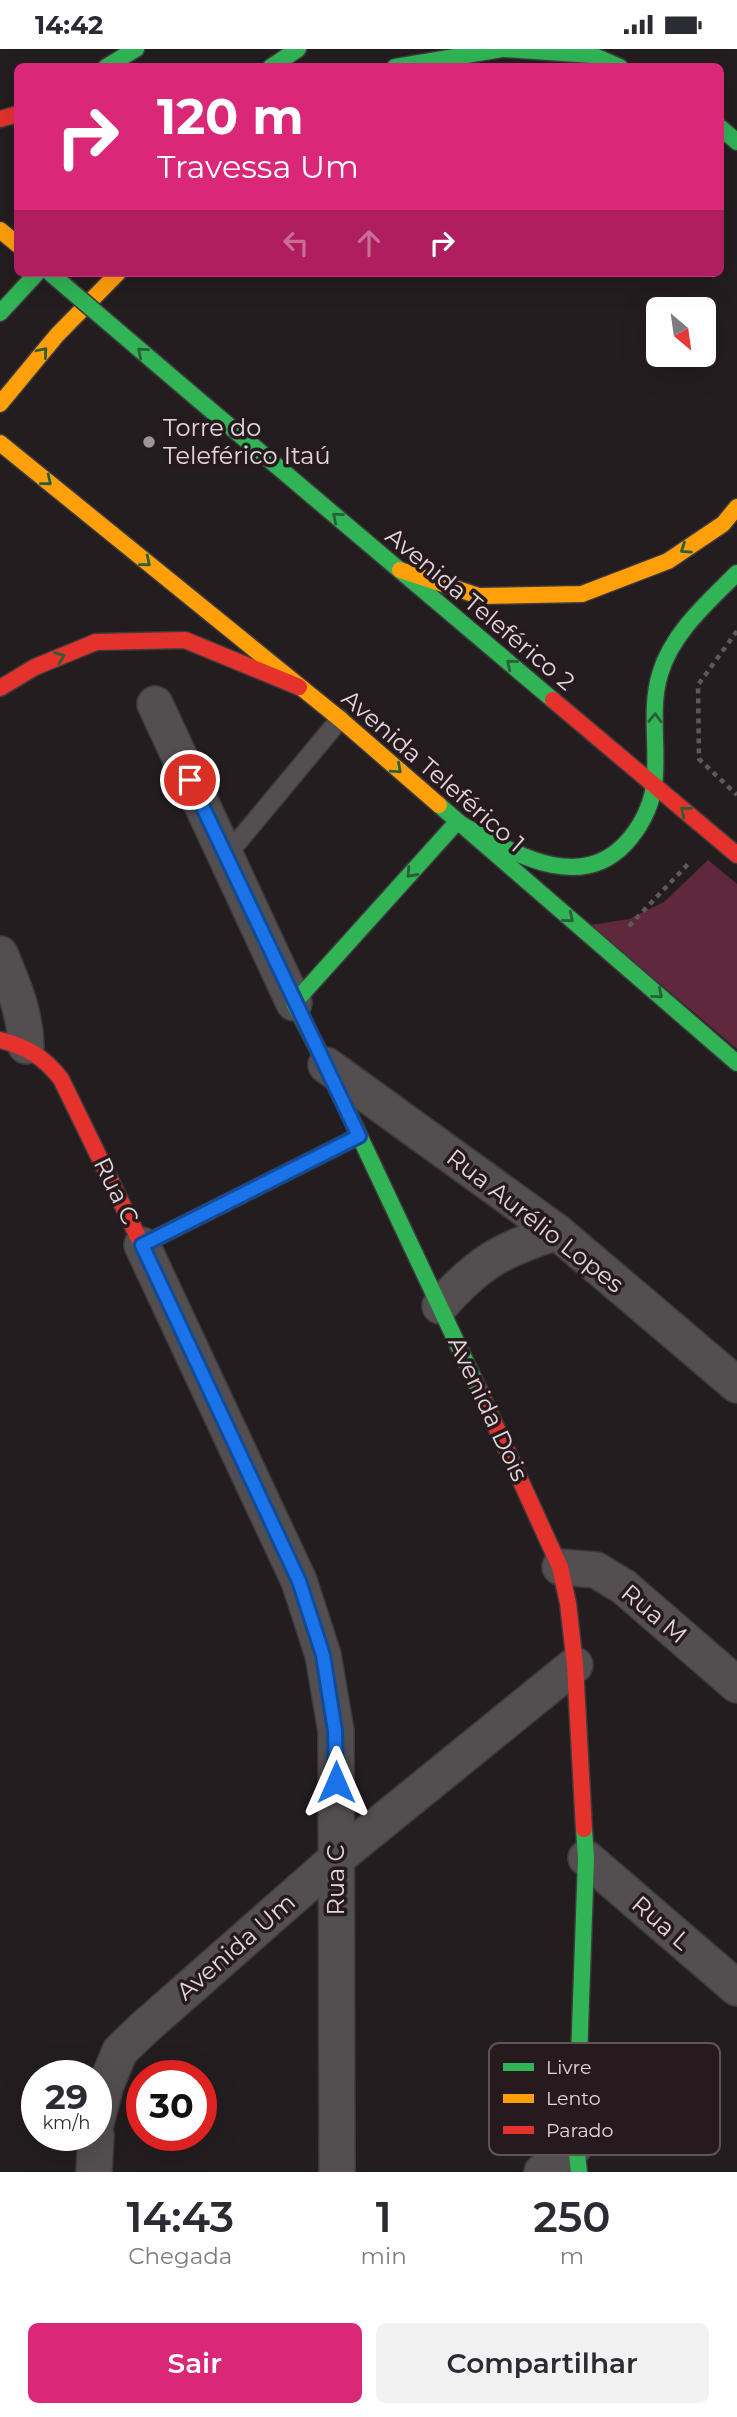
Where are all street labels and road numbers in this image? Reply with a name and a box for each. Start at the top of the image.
street label: Avenida Teleférico 2 [380,521,581,696]
street label: Avenida Teleférico 1 [336,683,531,858]
street label: Rua Aurélio Lopes [441,1143,630,1299]
street label: Rua C [88,1153,145,1229]
street label: Avenida Dois [442,1332,535,1486]
street label: Rua M [616,1578,693,1649]
street label: Rua C [321,1845,350,1915]
street label: Avenida Um [170,1887,301,2006]
street label: Rua L [626,1889,697,1956]

